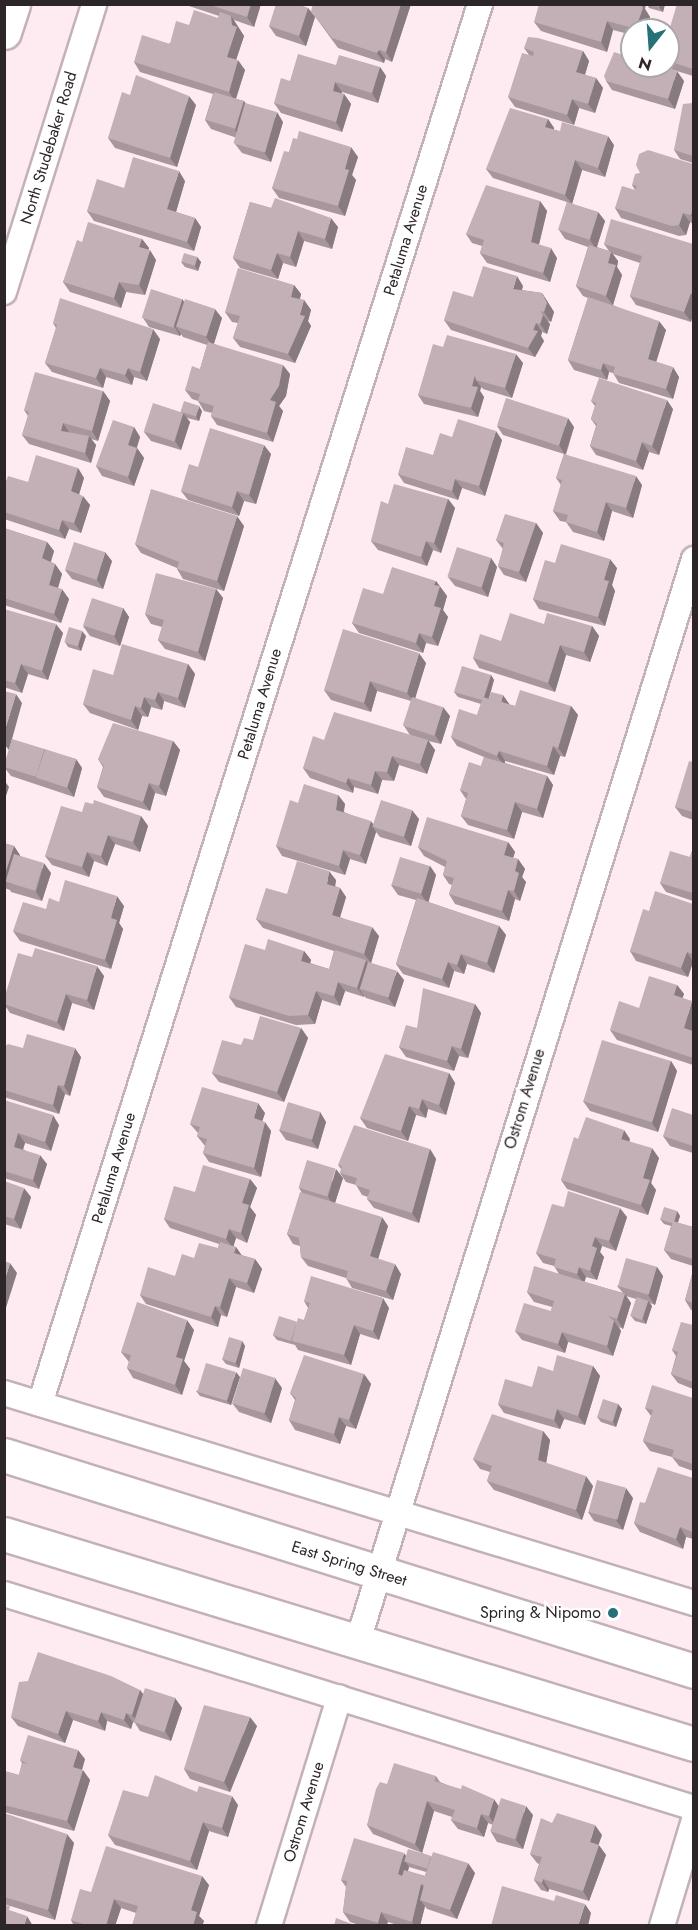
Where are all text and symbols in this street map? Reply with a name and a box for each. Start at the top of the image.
north arrow [620,18,680,78]
text: N [636,51,655,77]
street label: North Studebaker Road [17,69,81,227]
street label: Petaluma Avenue [380,182,432,298]
street label: Petaluma Avenue [234,646,286,762]
street label: Ostrom Avenue [501,1046,549,1152]
street label: Petaluma Avenue [88,1110,140,1226]
street label: East Spring Street [289,1537,409,1591]
place label: Spring & Nipomo [480,1603,601,1623]
marker: Spring & Nipomo [606,1606,620,1620]
street label: Ostrom Avenue [280,1759,328,1865]

